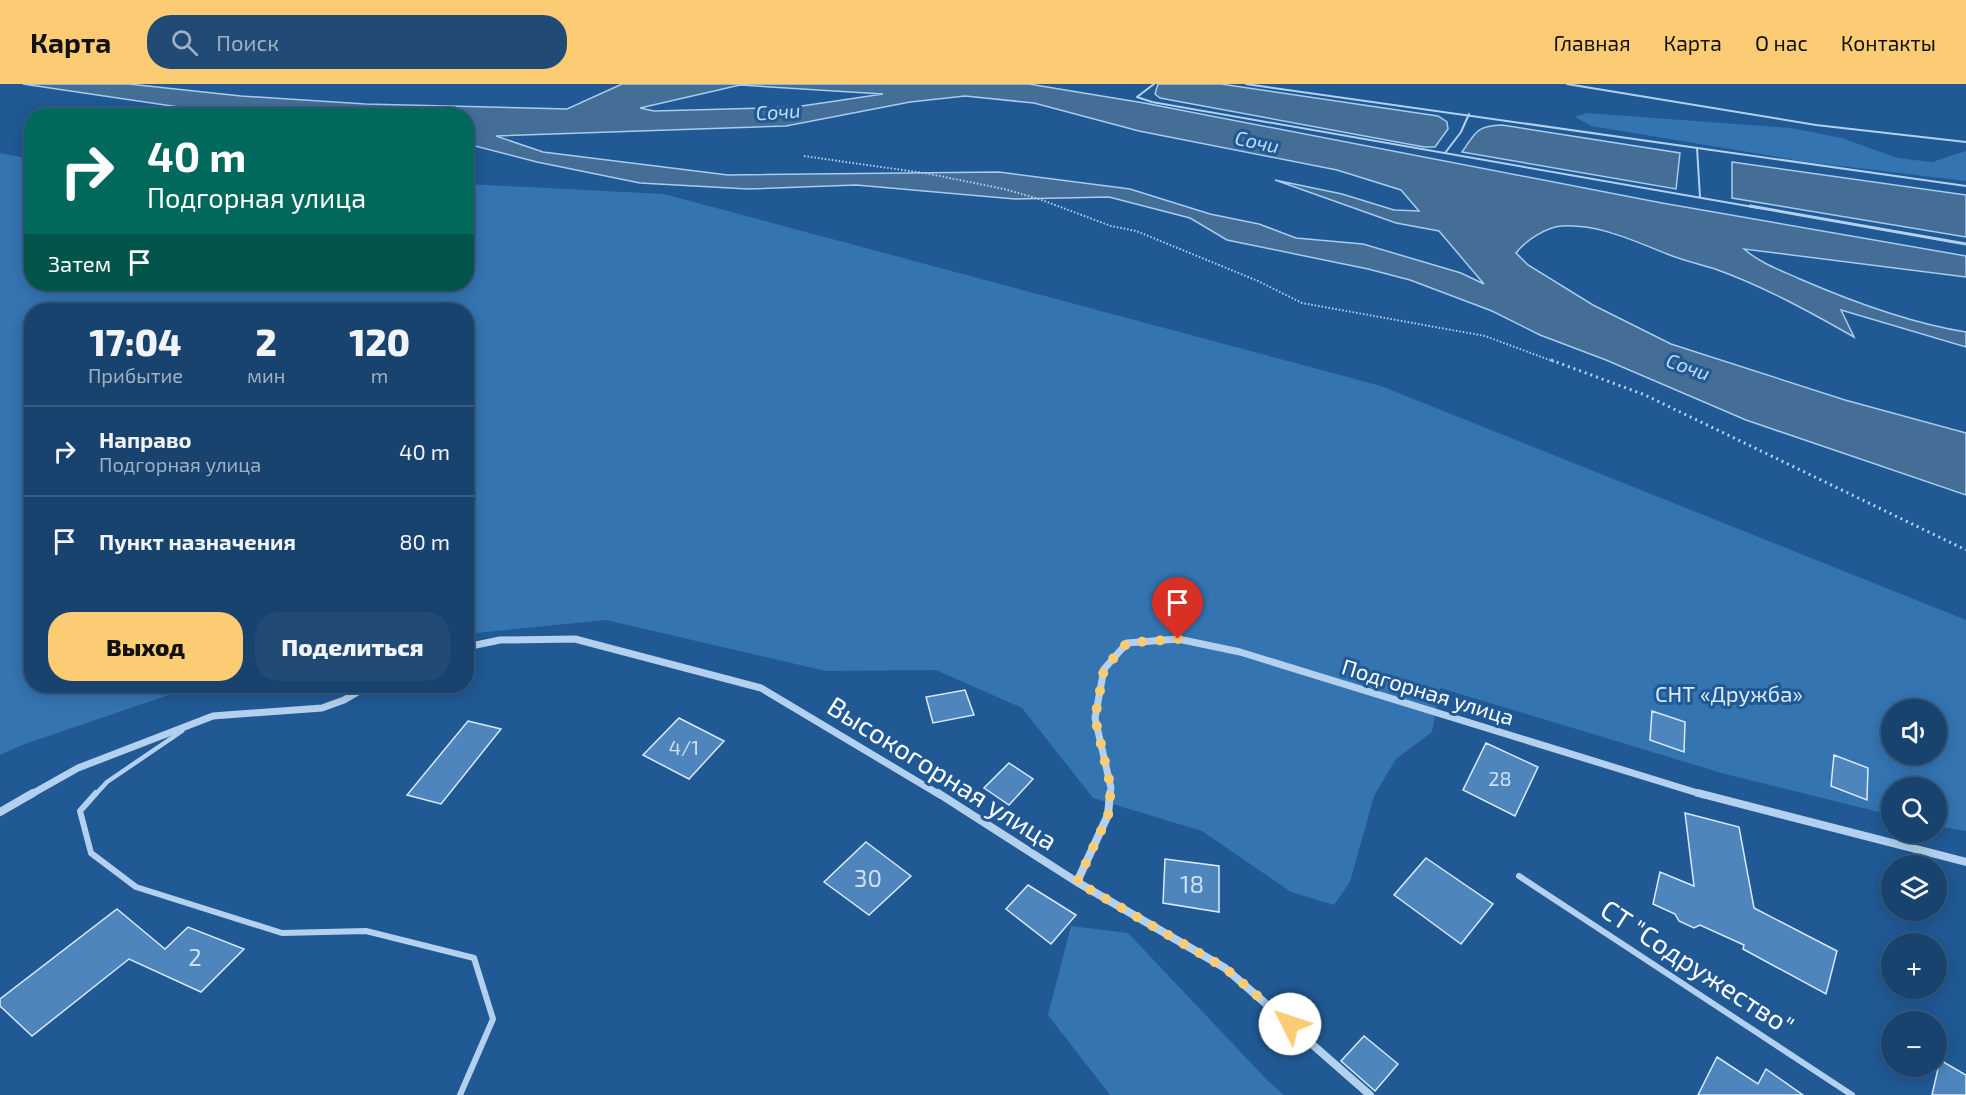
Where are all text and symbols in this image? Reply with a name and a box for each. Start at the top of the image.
search box [147,15,567,69]
text: Карта [30,25,111,59]
icon: search [168,26,201,59]
text: Поиск [216,29,279,55]
text: Главная [1554,30,1631,55]
text: Карта [1664,30,1722,55]
text: О нас [1755,30,1808,55]
text: Контакты [1841,30,1936,55]
water label: Сочи [755,97,801,125]
water label: Сочи [1233,125,1282,157]
text: 40 m [147,130,246,180]
icon: right [48,132,126,210]
text: Подгорная улица [147,181,366,213]
icon: arrive [123,246,156,279]
text: Затем [48,250,111,276]
text: 17:04 [90,320,181,363]
text: 2 [255,320,277,363]
text: 120 [349,320,410,363]
water label: Сочи [1663,347,1713,385]
text: Прибытие [88,363,183,387]
text: мин [247,363,285,387]
text: m [371,363,388,387]
text: Направо [99,426,192,452]
icon: right [48,435,81,468]
text: 40 m [399,438,450,464]
text: Подгорная улица [99,452,261,476]
icon: arrive [48,525,81,558]
text: Пункт назначения [99,528,296,554]
text: 80 m [399,528,450,554]
pin [1152,577,1203,639]
icon: arrive [1161,586,1194,619]
button: Выход [48,612,243,681]
button: Поделиться [255,612,450,681]
street label: Подгорная улица [1339,653,1517,731]
park label: СНТ «Дружба» [1655,680,1803,707]
street label: Высокогорная улица [822,689,1064,857]
map controls [1881,699,1947,1077]
button: sound [1881,699,1947,765]
house number: 4/1 [669,735,699,759]
house number: 28 [1488,766,1512,790]
button: search [1881,777,1947,843]
button: layers [1881,855,1947,921]
house number: 30 [854,863,882,892]
house number: 18 [1180,869,1204,898]
street label: СТ "Содружество" [1595,892,1801,1042]
button: + [1881,933,1947,999]
house number: 2 [188,942,202,971]
position arrow [1258,992,1322,1056]
button: − [1881,1011,1947,1077]

